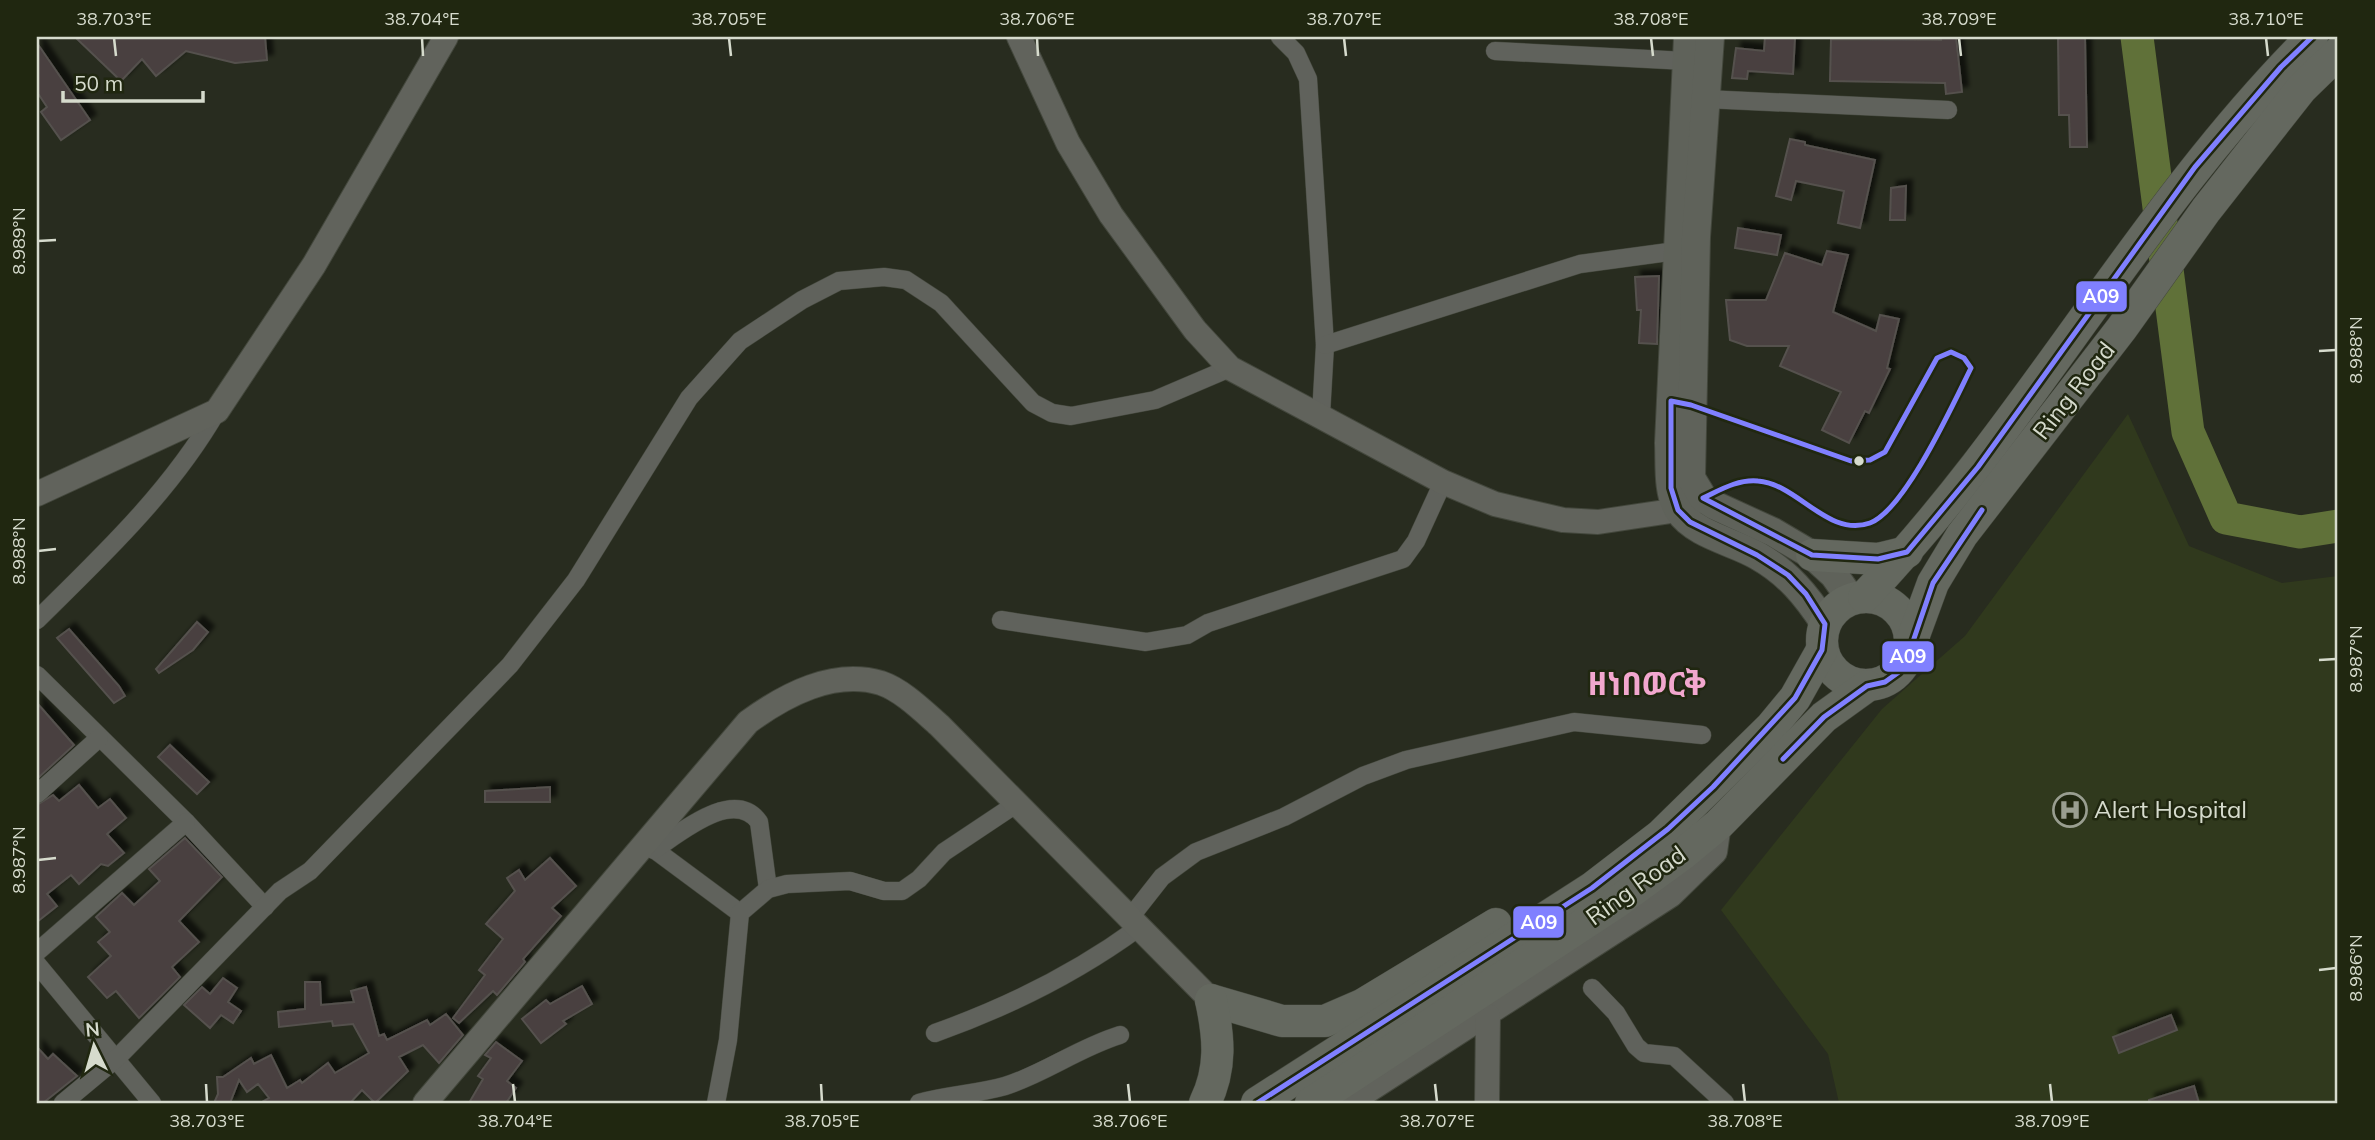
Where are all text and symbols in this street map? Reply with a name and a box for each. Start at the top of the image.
text: 38.703°E [76,7,152,30]
text: 38.704°E [384,7,460,30]
text: 38.705°E [691,7,767,30]
text: 38.706°E [999,7,1075,30]
text: 38.707°E [1306,7,1382,30]
text: 38.708°E [1613,7,1689,30]
text: 38.709°E [1921,7,1997,30]
text: 38.710°E [2228,7,2304,30]
scale bar [63,60,203,104]
text: 50 m [74,70,123,96]
text: 8.989°N [7,207,30,275]
line badge: A09 [2075,280,2128,313]
text: A09 [2082,284,2120,308]
text: 8.988°N [2344,316,2367,384]
street label: Ring Road [2026,335,2121,445]
unlabelled marker [1852,454,1866,468]
text: 8.988°N [7,517,30,585]
text: 8.987°N [2344,625,2367,693]
line badge: A09 [1881,640,1935,673]
text: A09 [1889,644,1927,668]
district label: ዘነበወርቅ [1588,663,1706,703]
hospital icon: Alert Hospital [2051,791,2089,829]
place label: Alert Hospital [2094,794,2247,824]
text: 8.987°N [7,826,30,894]
street label: Ring Road [1580,839,1691,931]
line badge: A09 [1512,905,1565,939]
text: A09 [1520,910,1558,934]
text: 8.986°N [2344,934,2367,1002]
north arrow [60,1010,130,1080]
text: N [84,1016,101,1042]
text: 38.703°E [169,1109,245,1132]
text: 38.704°E [477,1109,553,1132]
text: 38.705°E [784,1109,860,1132]
text: 38.706°E [1092,1109,1168,1132]
text: 38.707°E [1399,1109,1475,1132]
text: 38.708°E [1707,1109,1783,1132]
text: 38.709°E [2014,1109,2090,1132]

